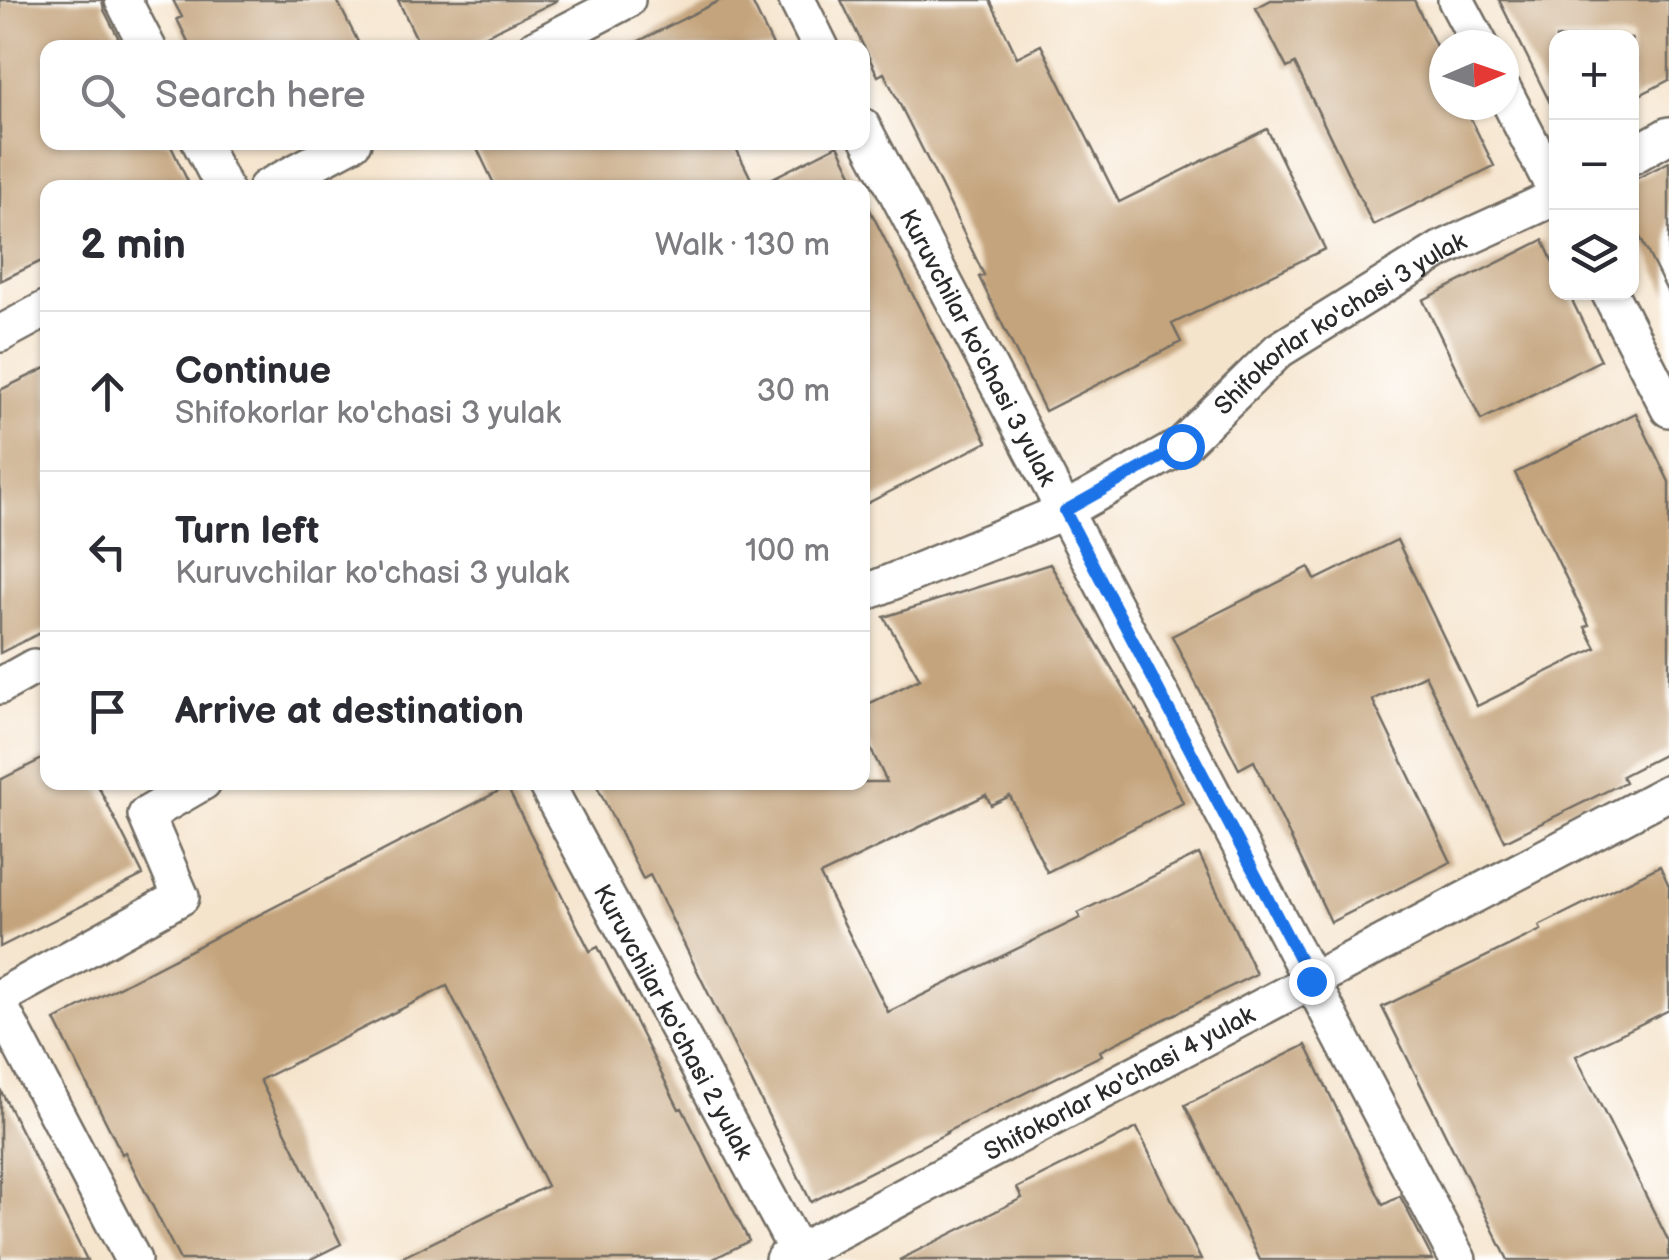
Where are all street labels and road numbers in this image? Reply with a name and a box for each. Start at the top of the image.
street label: Kuruvchilar ko'chasi 3 yulak [892,204,1063,492]
street label: Shifokorlar ko'chasi 3 yulak [1208,226,1472,422]
street label: Kuruvchilar ko'chasi 2 yulak [586,879,759,1166]
street label: Shifokorlar ko'chasi 4 yulak [979,999,1261,1168]

